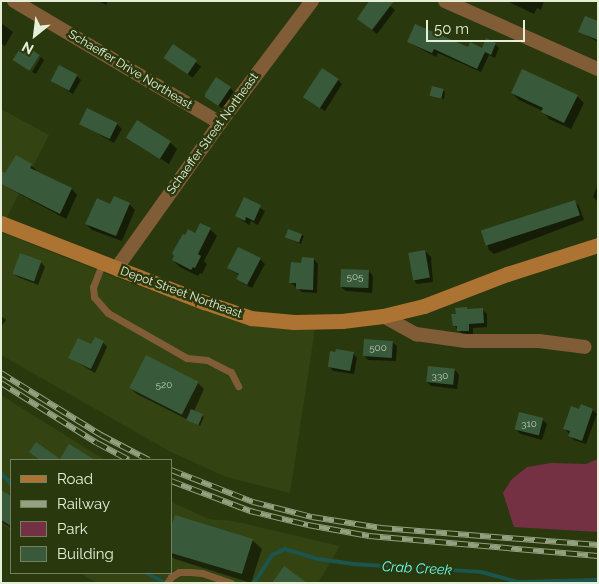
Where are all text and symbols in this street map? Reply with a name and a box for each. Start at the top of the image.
north arrow [10,10,60,60]
scale bar [429,10,528,42]
text: 50 m [434,20,469,38]
street label: Schaeffer Drive Northeast [65,27,195,113]
text: N [19,39,36,58]
street label: Schaeffer Street Northeast [164,70,262,198]
street label: Depot Street Northeast [118,264,244,322]
house number: 505 [346,271,364,283]
house number: 500 [369,342,387,354]
house number: 330 [432,370,448,382]
house number: 520 [156,379,172,391]
house number: 310 [521,418,537,430]
legend [10,459,172,574]
text: Road [57,470,93,488]
text: Railway [57,495,110,513]
text: Park [57,520,88,538]
text: Building [57,545,114,563]
water label: Crab Creek [381,558,453,578]

